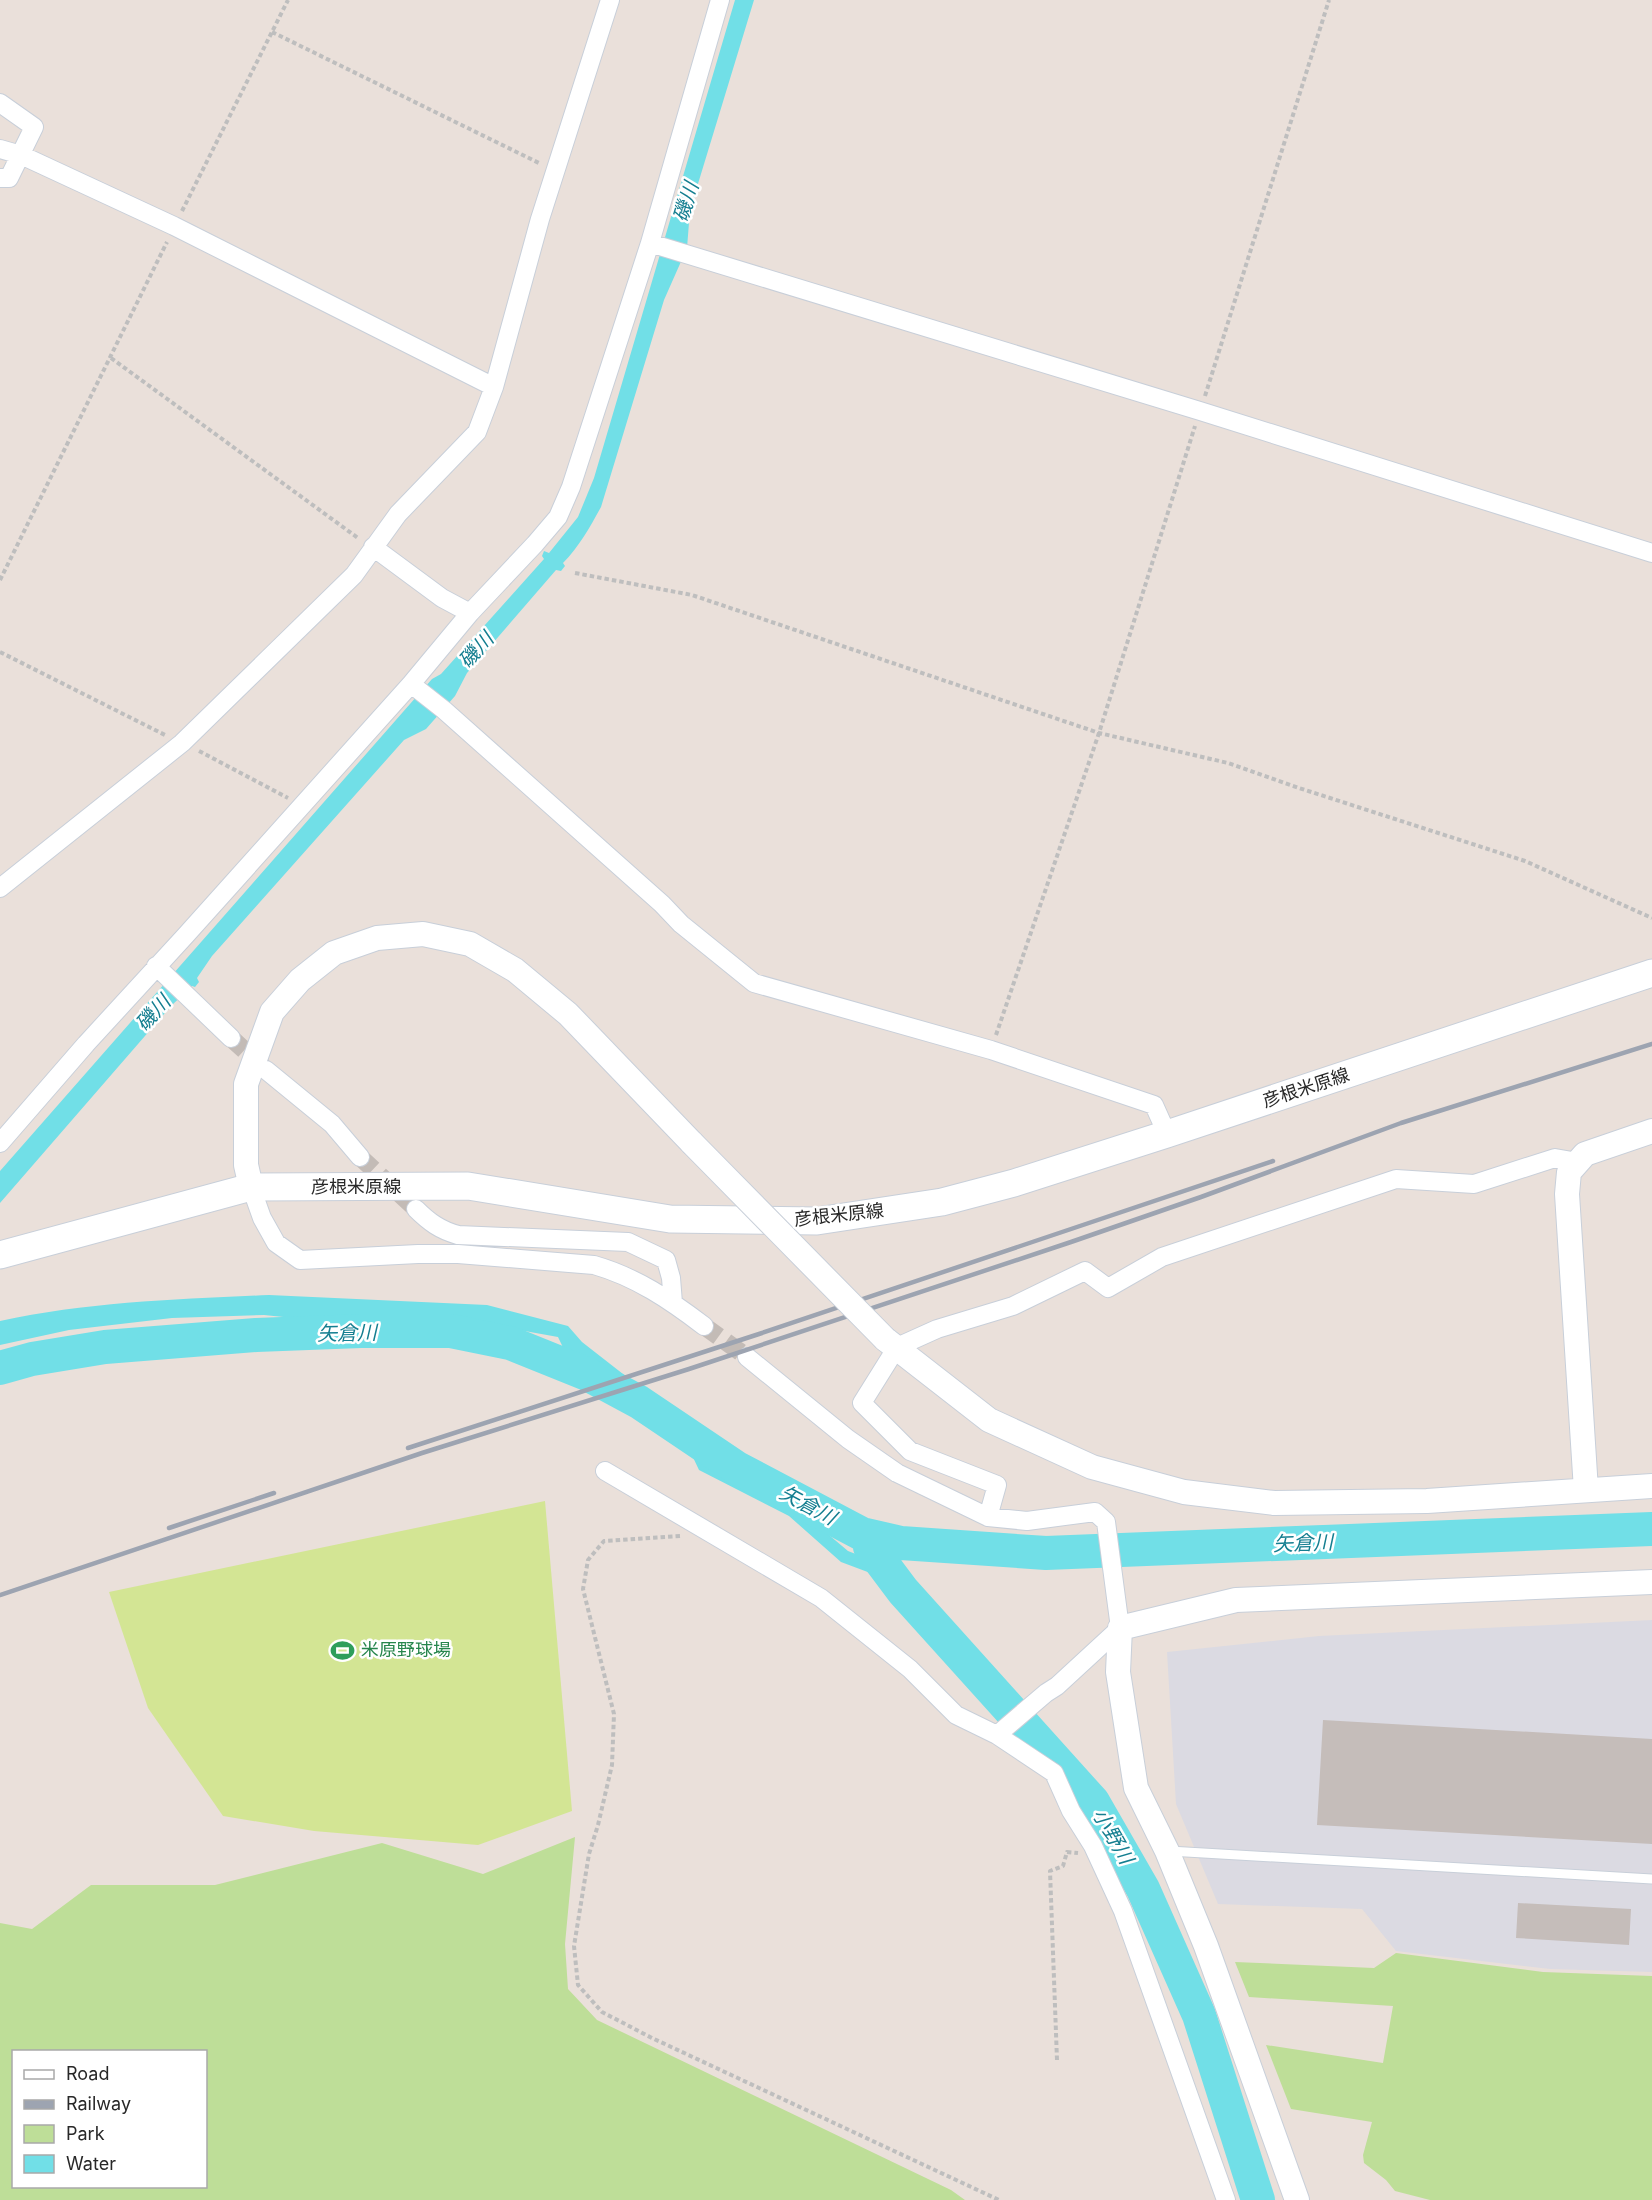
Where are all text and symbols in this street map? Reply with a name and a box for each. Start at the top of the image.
water label: 磯川 [669,177,704,225]
water label: 磯川 [454,626,500,673]
water label: 磯川 [131,989,177,1036]
street label: 彦根米原線 [1260,1064,1352,1111]
street label: 彦根米原線 [311,1176,401,1197]
street label: 彦根米原線 [793,1199,885,1230]
water label: 矢倉川 [317,1320,379,1346]
water label: 矢倉川 [776,1480,842,1531]
water label: 矢倉川 [1273,1530,1335,1556]
sports icon: 米原野球場 [330,1637,356,1663]
place label: 米原野球場 [361,1639,451,1660]
water label: 小野川 [1088,1804,1139,1870]
legend [12,2050,207,2188]
text: Road [66,2063,109,2084]
text: Railway [66,2093,131,2114]
text: Park [66,2123,105,2144]
text: Water [66,2153,116,2174]

